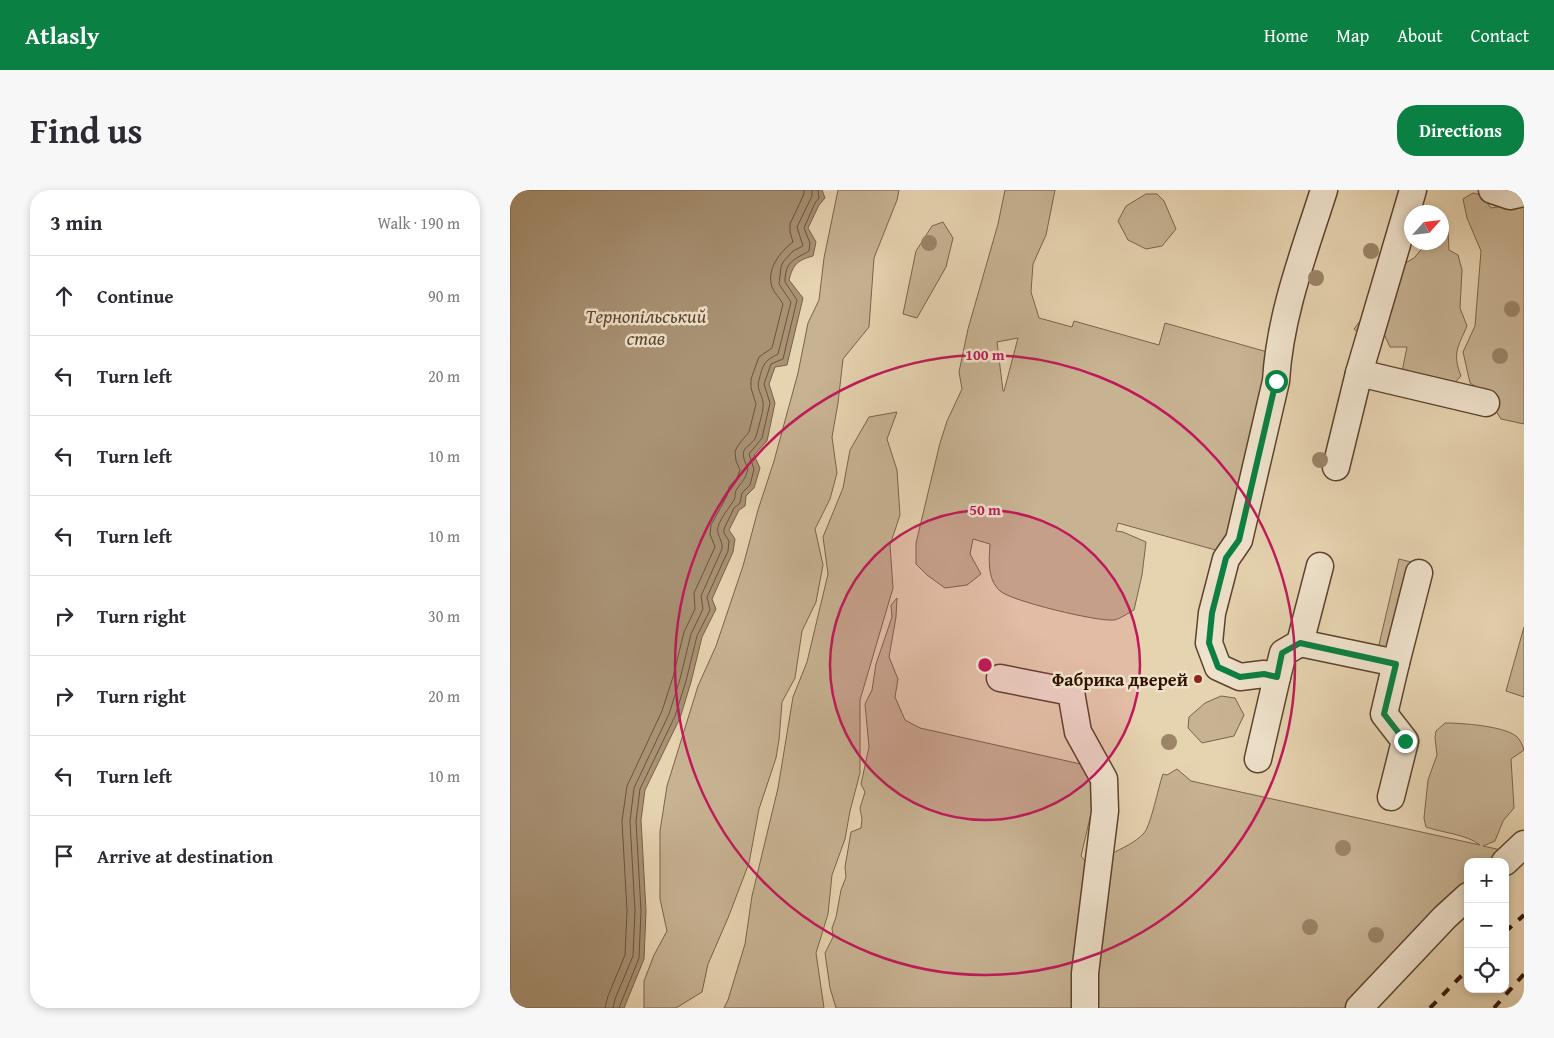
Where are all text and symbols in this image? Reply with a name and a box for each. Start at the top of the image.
text: Atlasly [25,18,99,53]
text: Home [1264,22,1308,49]
text: Map [1336,22,1369,49]
text: About [1397,22,1443,49]
text: Contact [1471,22,1529,49]
text: Find us [30,105,143,156]
button: Directions [1397,105,1524,156]
north arrow [1404,205,1449,250]
text: 3 min [50,207,102,238]
text: Walk · 190 m [377,211,460,235]
icon: ahead [50,282,78,310]
text: Continue [97,282,174,310]
text: 90 m [428,284,460,308]
water label: Тернопільський став [586,302,707,352]
text: 100 m [965,344,1005,365]
icon: left [50,362,78,390]
text: Turn left [97,362,172,390]
text: 20 m [428,364,460,388]
route start [1265,370,1288,393]
icon: left [50,442,78,470]
text: Turn left [97,442,172,470]
text: 10 m [428,444,460,468]
text: 50 m [969,499,1001,520]
icon: left [50,522,78,550]
text: Turn left [97,522,172,550]
text: 10 m [428,524,460,548]
icon: right [50,602,78,630]
text: Turn right [97,602,186,630]
text: 30 m [428,604,460,628]
centre of rings [976,656,994,674]
place label: Фабрика дверей [1052,666,1188,693]
marker: Фабрика дверей [1192,673,1204,685]
icon: right [50,682,78,710]
text: Turn right [97,682,186,710]
text: 20 m [428,684,460,708]
route end [1394,730,1417,753]
icon: left [50,762,78,790]
text: Turn left [97,762,172,790]
text: 10 m [428,764,460,788]
icon: arrive [50,842,78,870]
text: Arrive at destination [97,842,273,870]
map controls [1464,858,1509,993]
button: + [1464,858,1509,903]
button: − [1464,903,1509,948]
button: locate [1464,948,1509,993]

